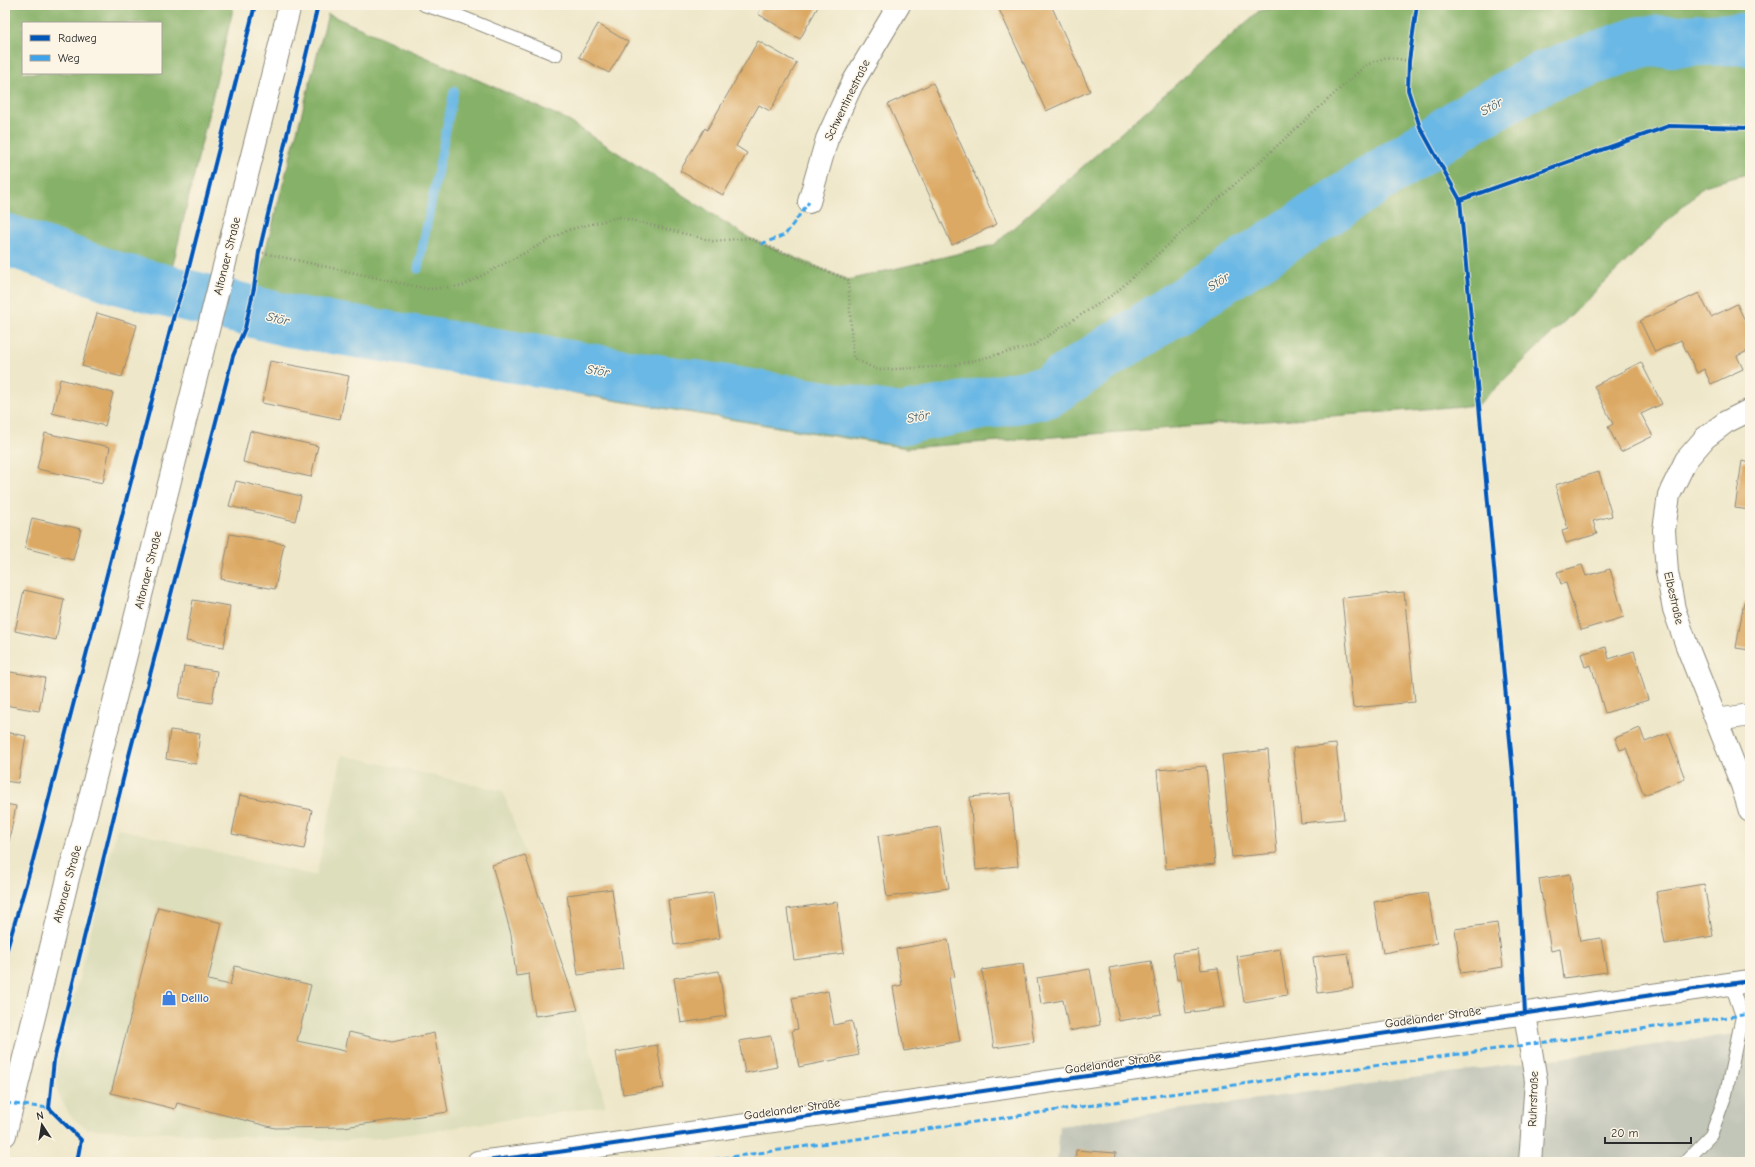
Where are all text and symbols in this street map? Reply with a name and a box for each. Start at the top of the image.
legend [22,22,162,74]
text: Radweg [58,31,97,45]
text: Weg [58,51,80,65]
street label: Schwentinestraße [821,57,873,143]
water label: Stör [1478,94,1506,119]
street label: Altonaer Straße [211,216,243,296]
water label: Stör [1205,268,1233,294]
water label: Stör [265,309,292,329]
water label: Stör [585,361,611,380]
water label: Stör [905,407,932,426]
street label: Altonaer Straße [132,530,164,610]
street label: Elbestraße [1661,570,1687,626]
street label: Altonaer Straße [50,844,84,924]
shop icon: Delllo [160,989,178,1007]
place label: Delllo [181,991,209,1005]
street label: Gadelander Straße [1384,1003,1482,1031]
street label: Gadelander Straße [1064,1049,1162,1077]
street label: Ruhrstraße [1525,1071,1541,1127]
street label: Gadelander Straße [743,1095,841,1123]
north arrow [22,1105,62,1145]
text: N [35,1109,45,1123]
scale bar [1605,1119,1691,1145]
text: 20 m [1611,1126,1639,1140]

